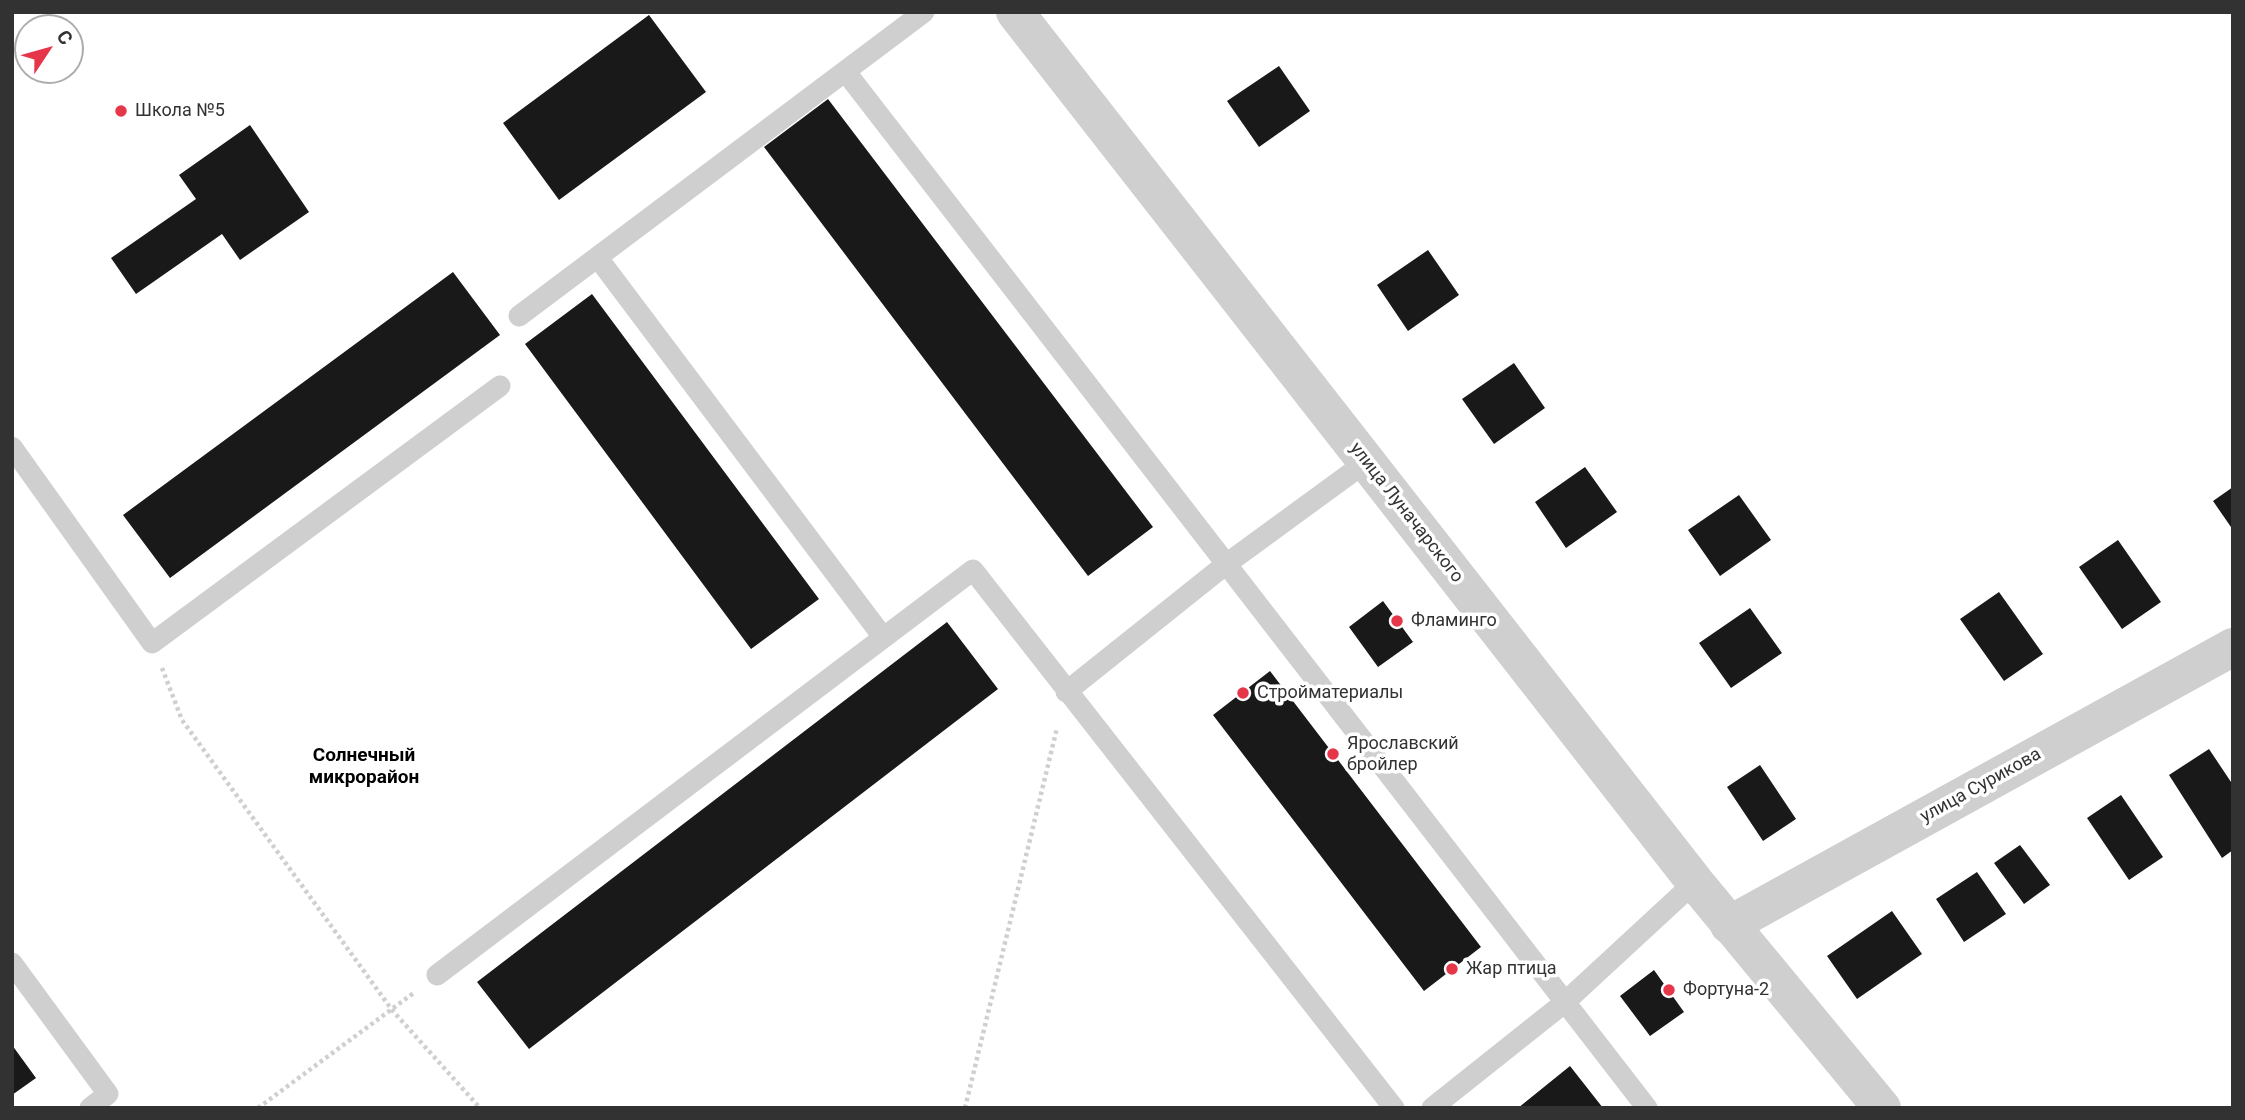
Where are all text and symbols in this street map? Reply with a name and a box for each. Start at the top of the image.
north arrow [14,14,84,84]
text: С [52,26,78,49]
place label: Школа №5 [135,100,225,122]
marker: Школа №5 [113,103,129,119]
street label: улица Луначарского [1345,439,1467,587]
place label: Фламинго [1411,610,1497,632]
marker: Фламинго [1389,613,1405,629]
place label: Стройматериалы [1257,682,1403,704]
marker: Стройматериалы [1235,685,1251,701]
place label: Ярославский бройлер [1347,733,1459,776]
street label: улица Сурикова [1917,744,2045,828]
district label: Солнечный микрорайон [309,745,419,789]
marker: Ярославский бройлер [1325,746,1341,762]
place label: Жар птица [1466,958,1557,980]
marker: Жар птица [1444,961,1460,977]
place label: Фортуна-2 [1683,979,1769,1001]
marker: Фортуна-2 [1661,982,1677,998]

